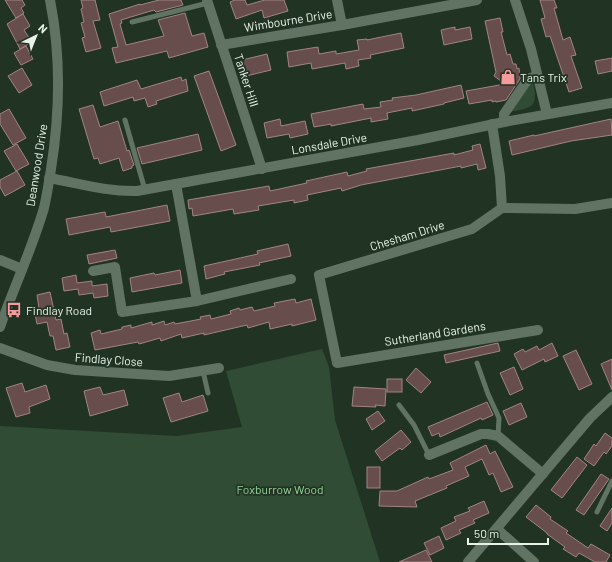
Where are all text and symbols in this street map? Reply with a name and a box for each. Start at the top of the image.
street label: Wimbourne Drive [243,6,333,34]
north arrow [16,16,56,56]
text: N [36,21,50,36]
street label: Tanker Hill [232,52,262,108]
shop icon: Tans Trix [499,68,517,86]
place label: Tans Trix [520,70,567,84]
street label: Deanwood Drive [23,123,49,207]
street label: Lonsdale Drive [290,129,368,157]
street label: Chesham Drive [368,217,446,253]
bus stop icon: Findlay Road [5,301,23,319]
place label: Findlay Road [26,303,92,317]
street label: Sutherland Gardens [383,318,487,348]
street label: Findlay Close [74,350,144,368]
park label: Foxburrow Wood [236,482,324,496]
scale bar [468,520,548,546]
text: 50 m [474,526,499,540]

